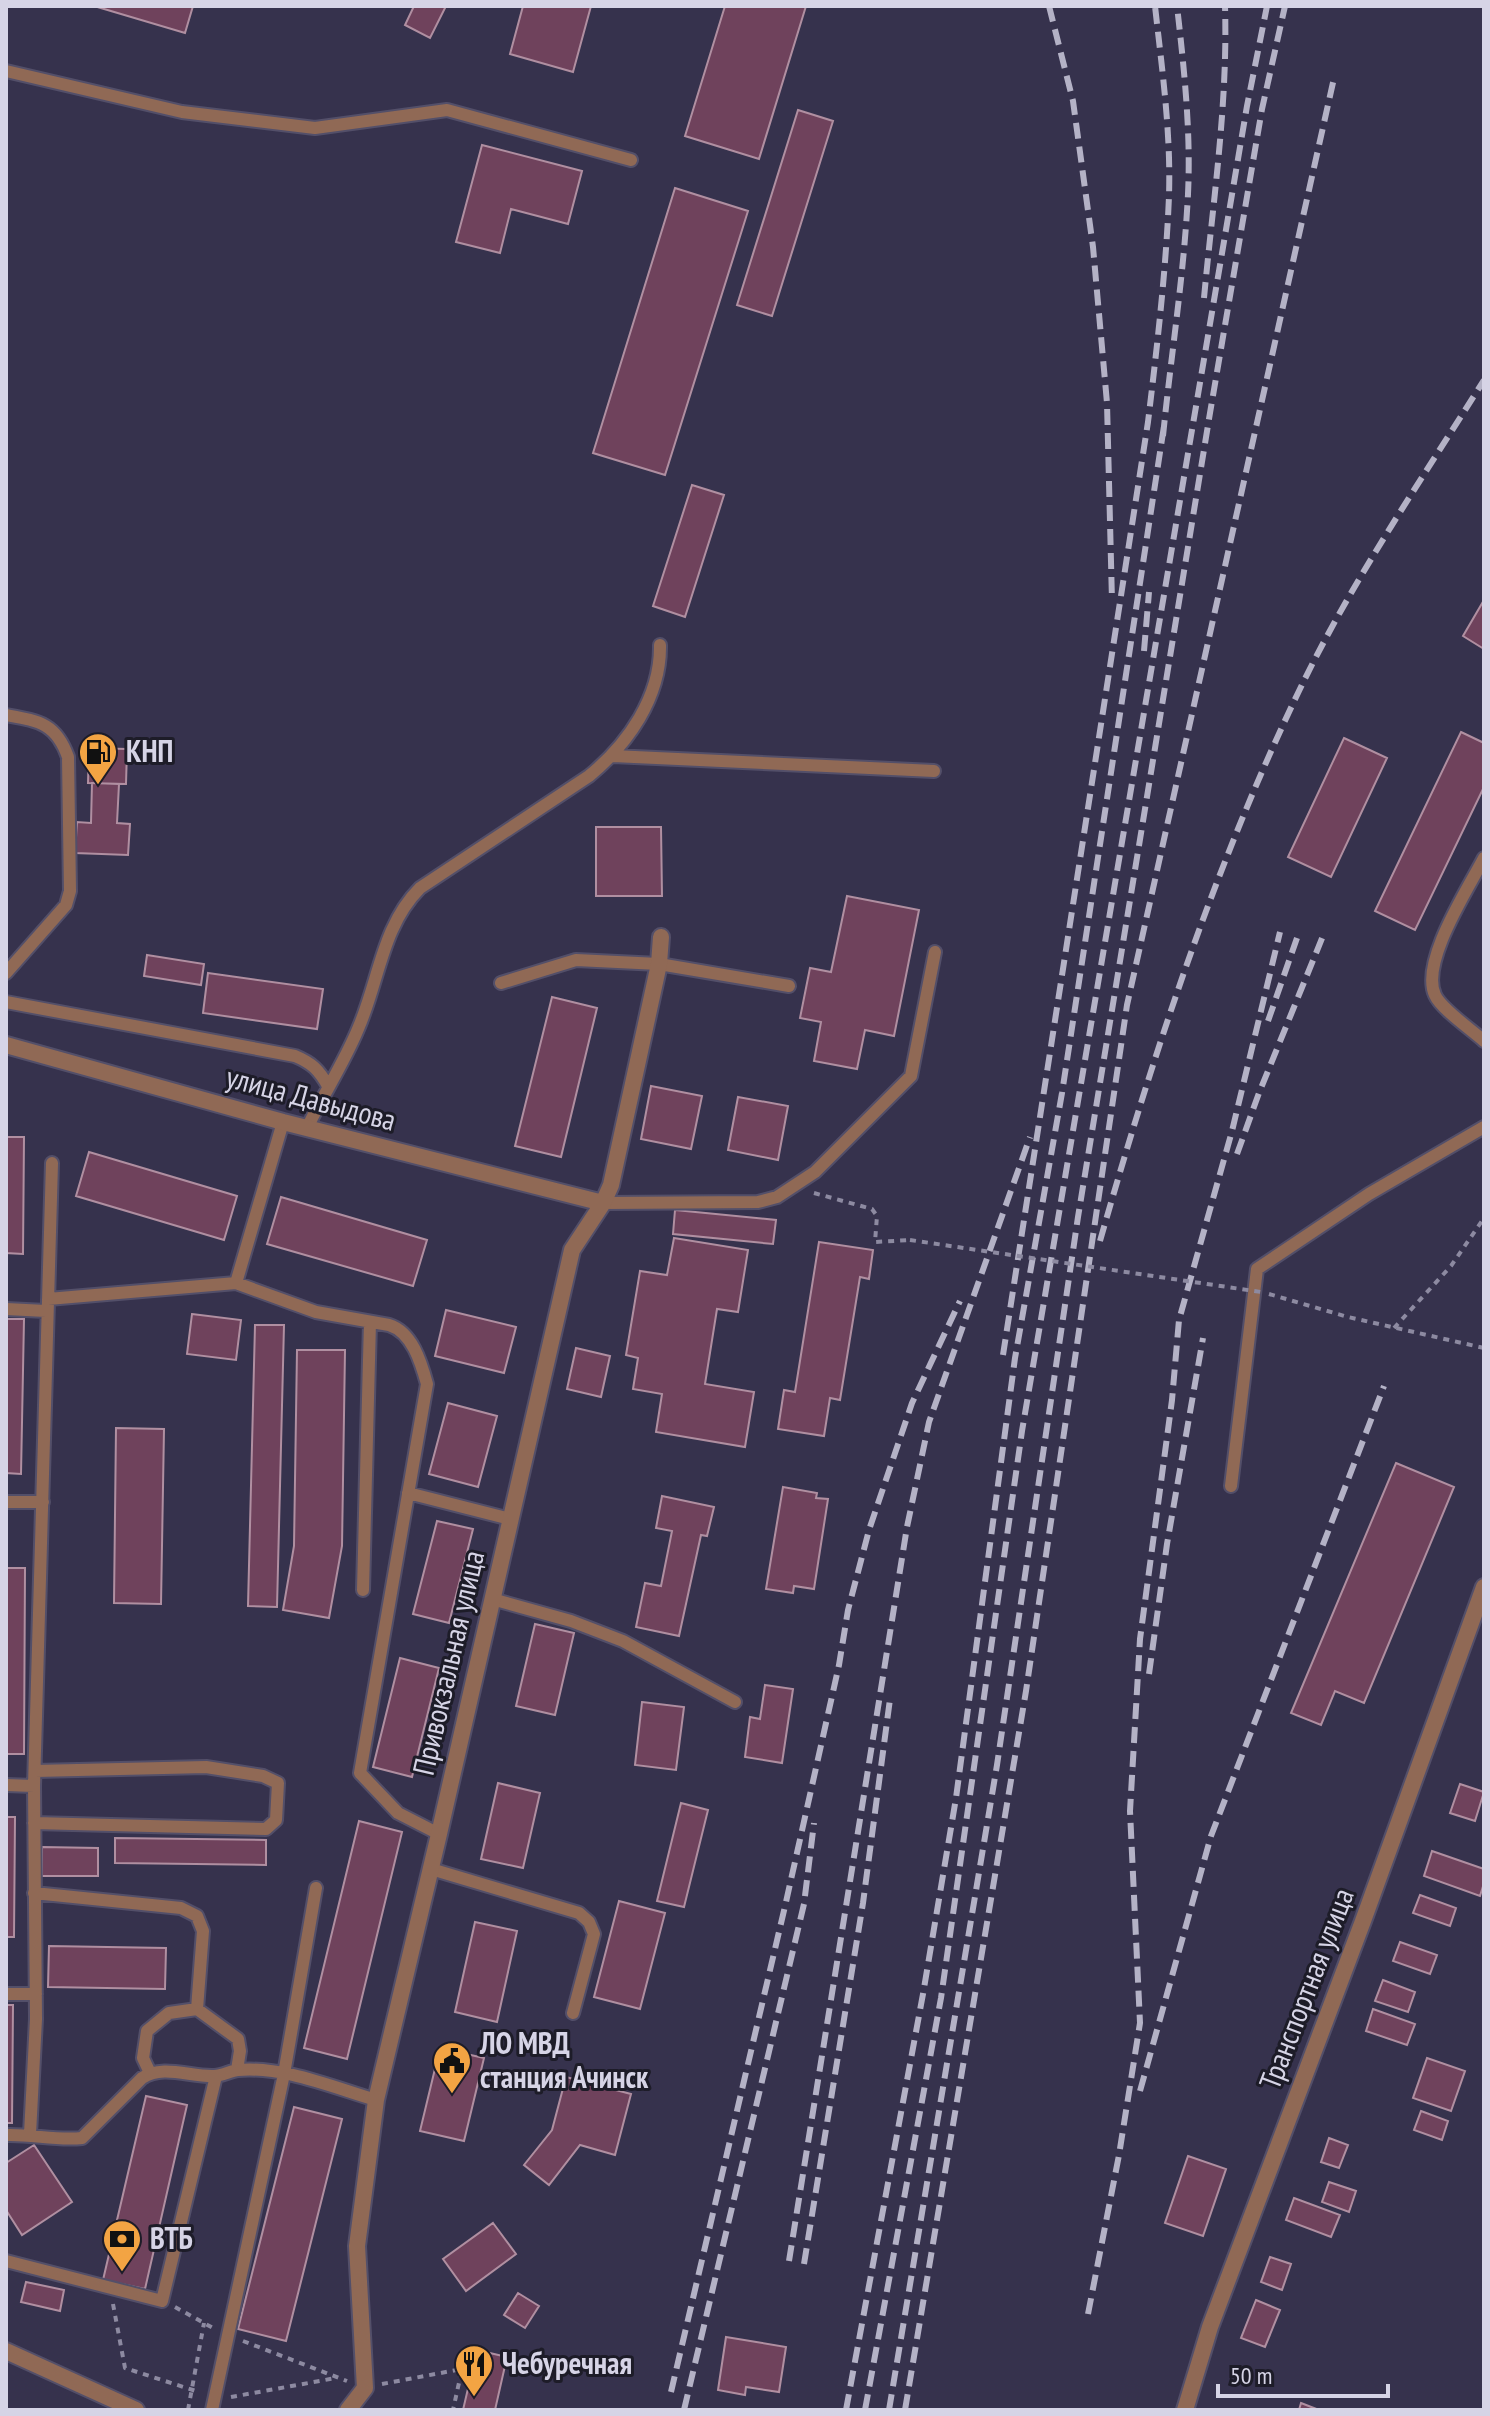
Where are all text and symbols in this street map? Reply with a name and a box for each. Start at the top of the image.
fuel station icon: КНП [77,731,119,786]
place label: КНП [126,731,173,770]
street label: улица Давыдова [222,1056,400,1139]
street label: Привокзальная улица [403,1547,492,1779]
street label: Транспортная улица [1249,1883,1362,2094]
place label: ЛО МВД станция Ачинск [479,2023,649,2096]
public building icon: ЛО МВД станция Ачинск [431,2040,473,2095]
bank icon: ВТБ [101,2218,143,2273]
place label: ВТБ [150,2218,193,2257]
restaurant icon: Чебуречная [453,2343,495,2398]
place label: Чебуречная [502,2343,632,2382]
scale bar [1218,2348,1388,2398]
text: 50 m [1230,2360,1272,2391]

